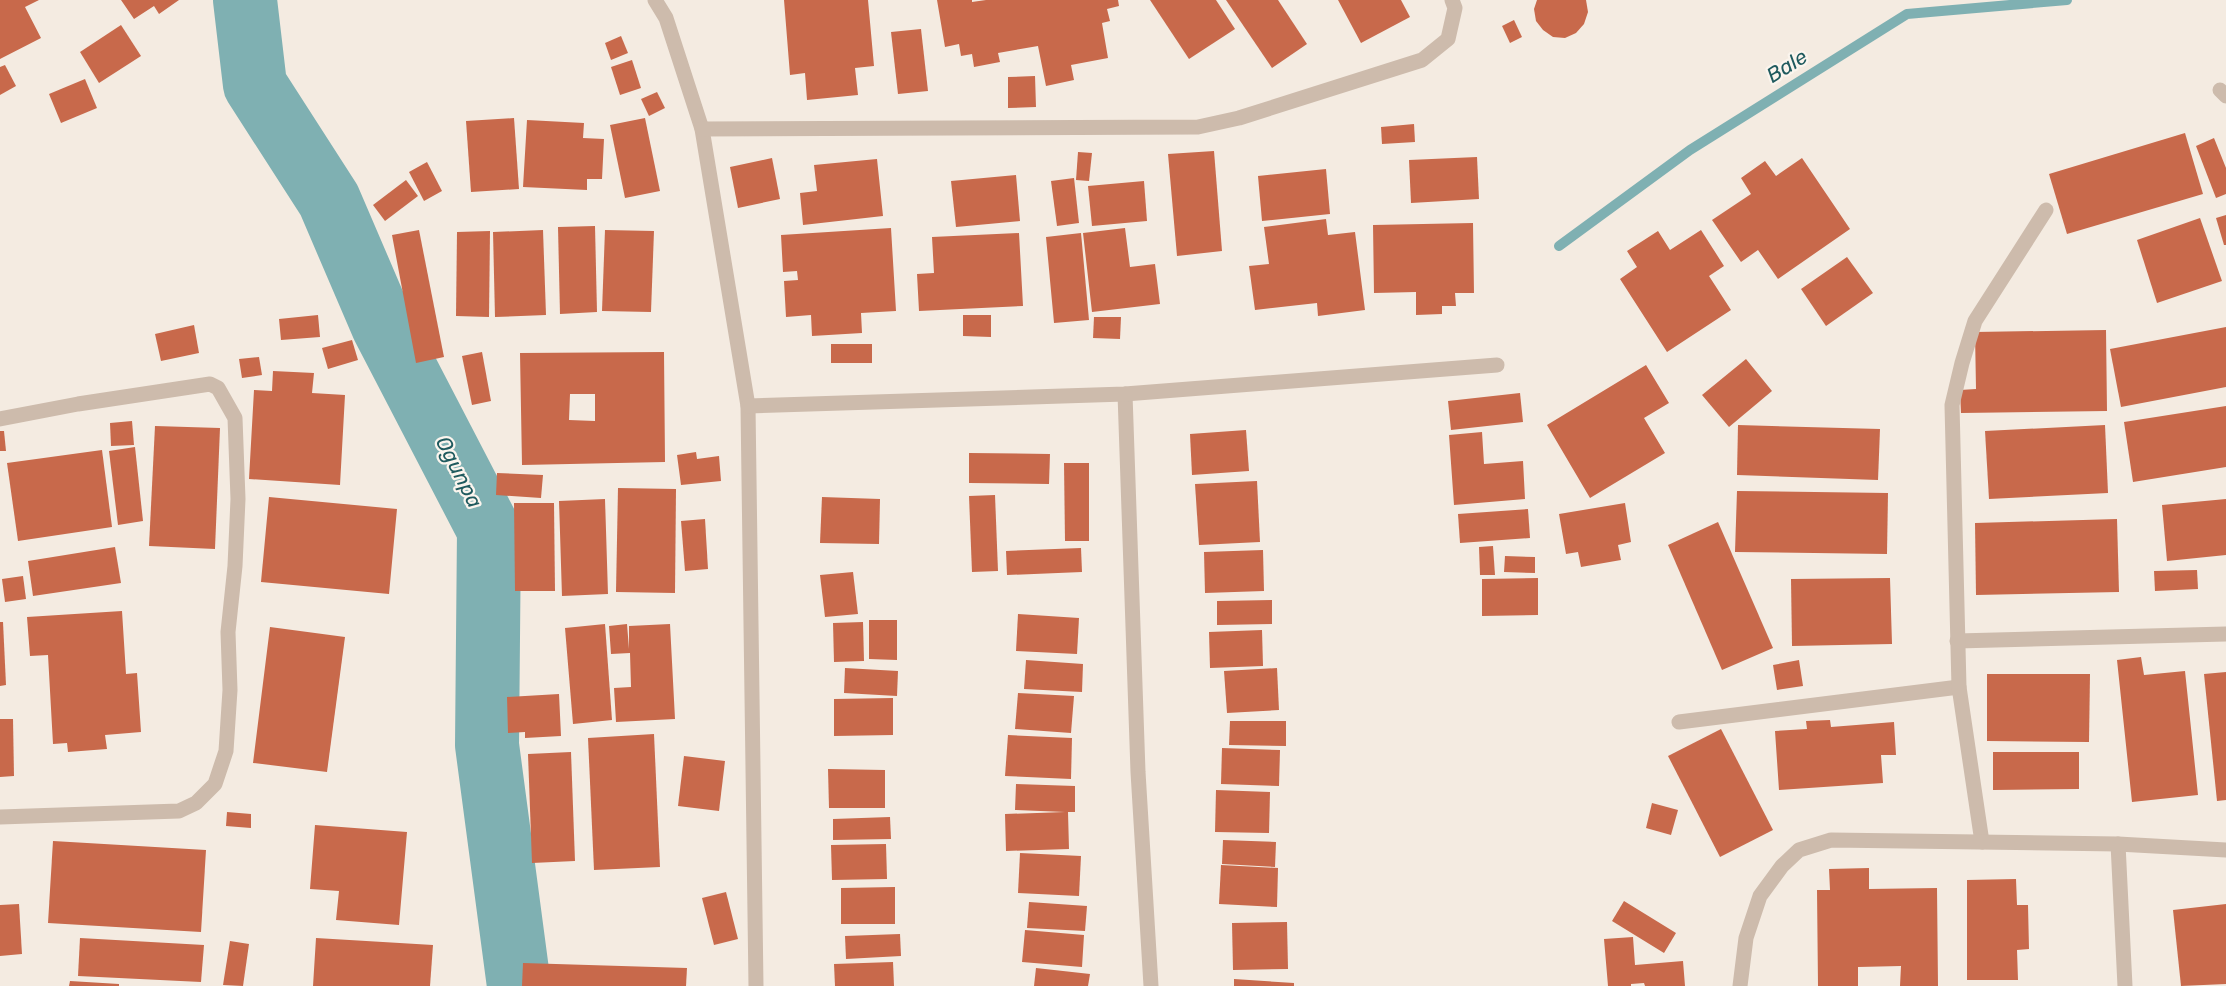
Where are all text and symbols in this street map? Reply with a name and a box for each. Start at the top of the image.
water label: Bale [1762,43,1812,88]
water label: Ogunpa [431,432,488,512]

